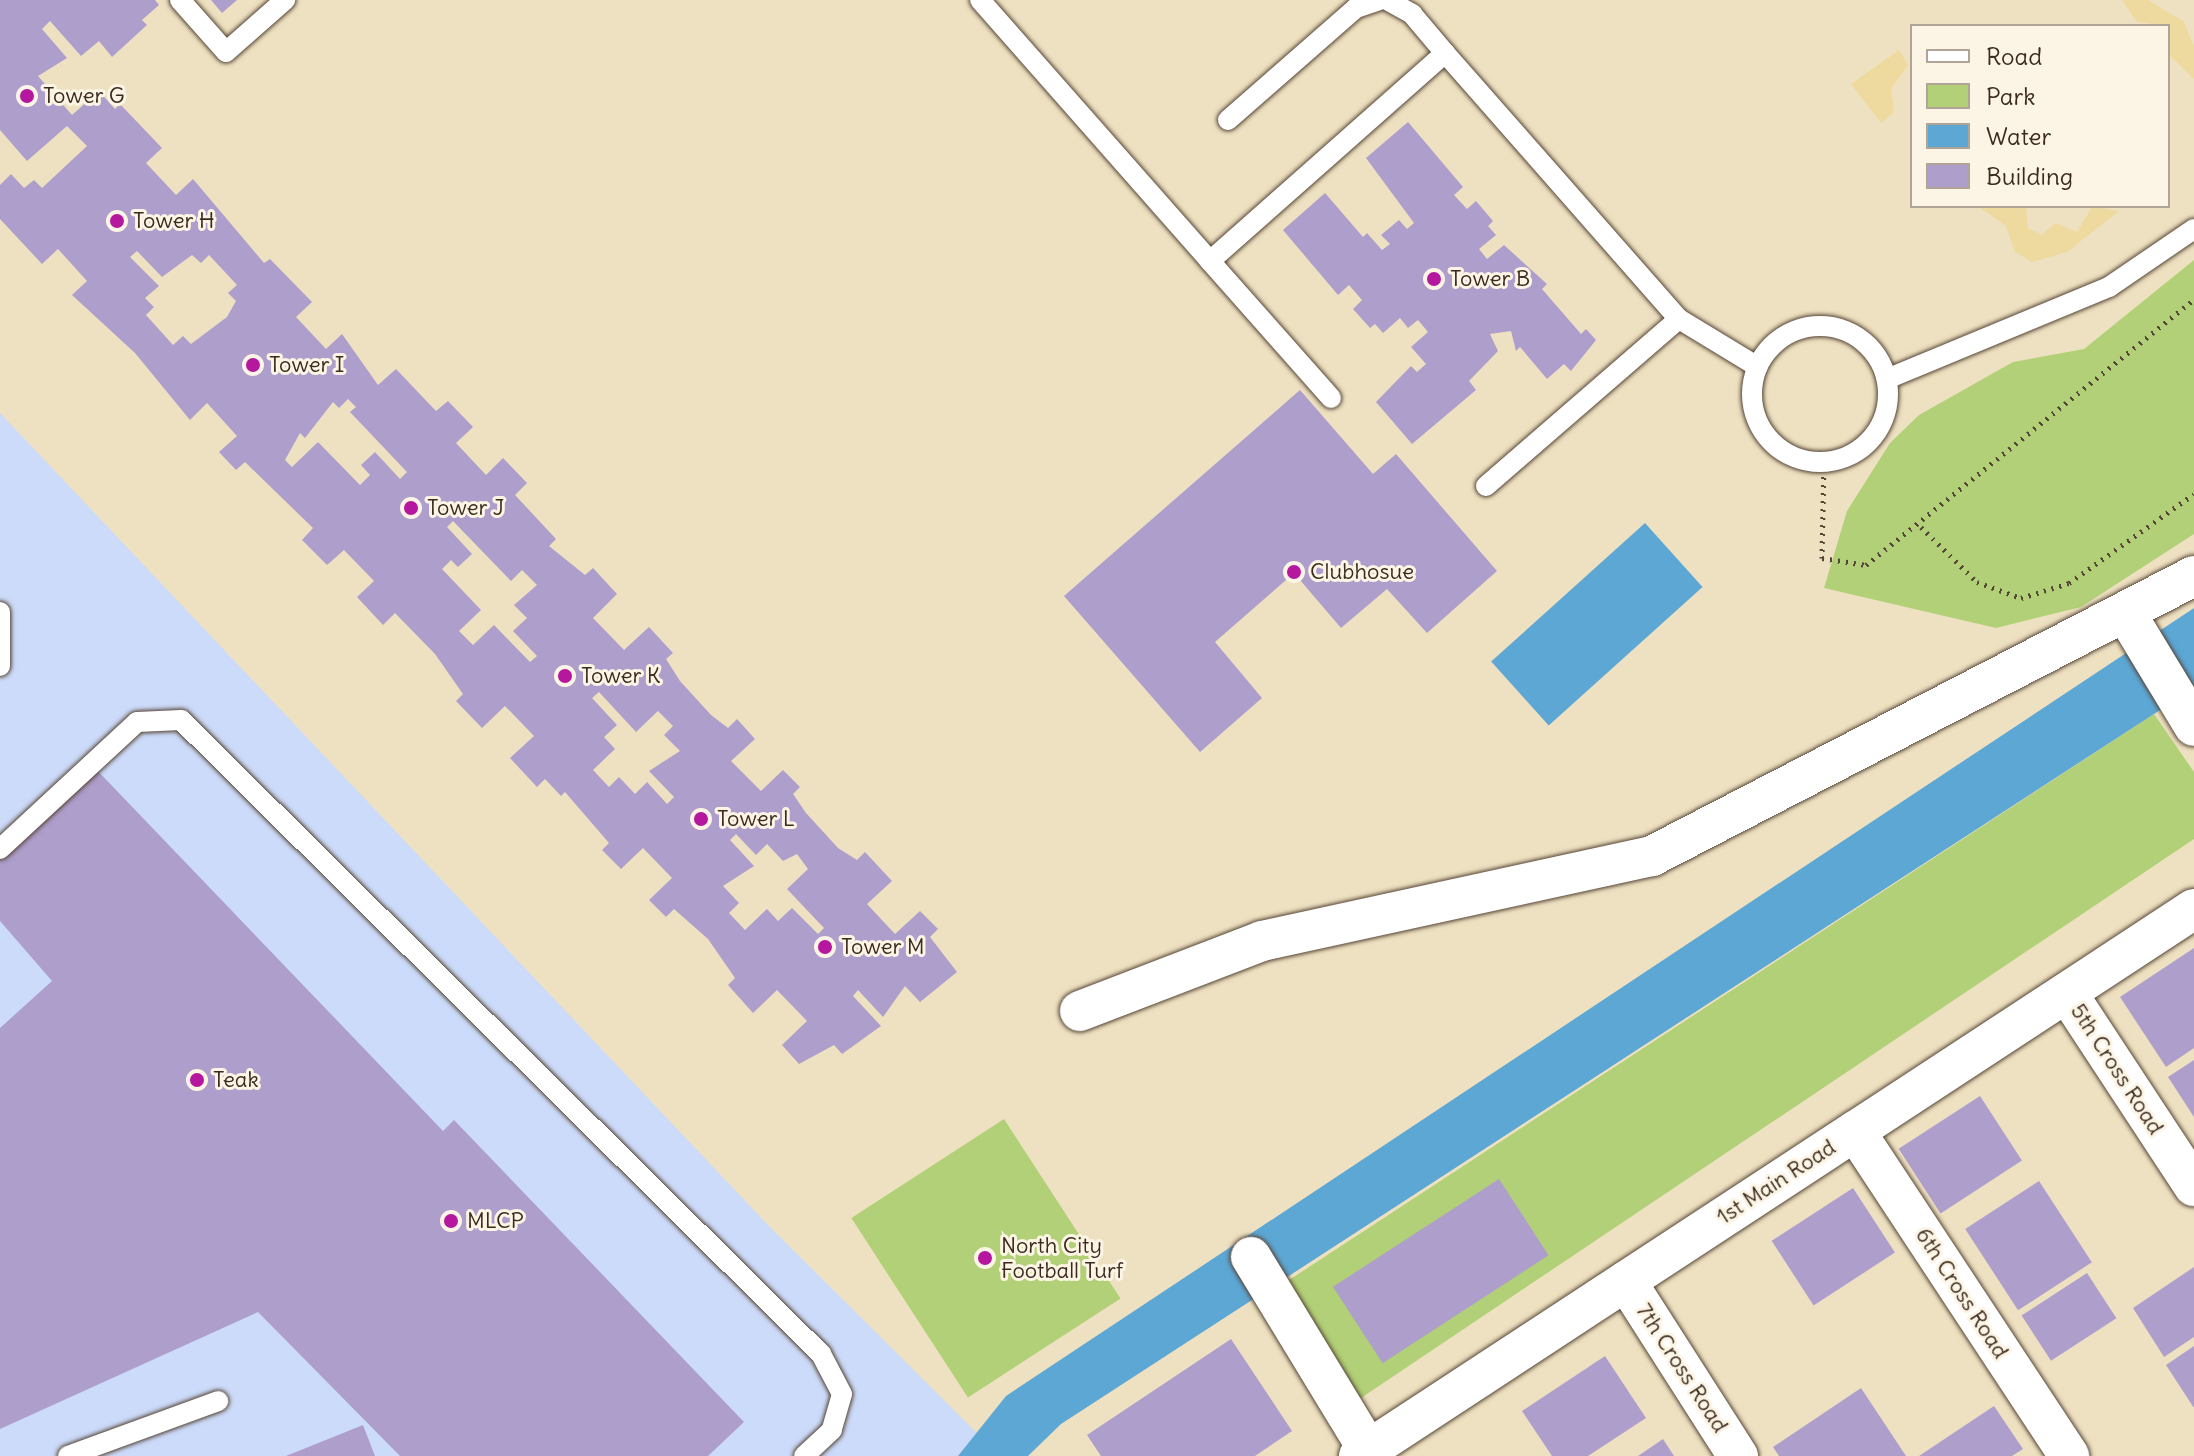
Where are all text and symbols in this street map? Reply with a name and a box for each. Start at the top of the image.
legend [1910,24,2170,208]
text: Road [1986,41,2042,71]
text: Park [1986,81,2036,111]
place label: Tower G [43,83,125,109]
marker: Tower G [18,87,36,105]
text: Water [1986,121,2051,151]
text: Building [1986,161,2073,191]
place label: Tower H [133,208,215,234]
marker: Tower H [108,212,126,230]
place label: Tower B [1450,266,1530,292]
marker: Tower B [1425,270,1443,288]
place label: Tower I [269,352,344,378]
marker: Tower I [244,356,262,374]
place label: Tower J [427,495,504,521]
marker: Tower J [402,499,420,517]
place label: Clubhosue [1310,559,1414,585]
marker: Clubhosue [1285,563,1303,581]
place label: Tower K [581,663,660,689]
marker: Tower K [556,667,574,685]
place label: Tower L [717,806,795,832]
marker: Tower L [692,810,710,828]
place label: Tower M [841,934,925,960]
marker: Tower M [816,938,834,956]
street label: 5th Cross Road [2065,999,2169,1139]
place label: Teak [213,1067,259,1093]
marker: Teak [188,1071,206,1089]
street label: 1st Main Road [1712,1134,1840,1230]
place label: MLCP [467,1208,524,1234]
marker: MLCP [442,1212,460,1230]
street label: 6th Cross Road [1910,1223,2014,1363]
place label: North City Football Turf [1001,1232,1123,1284]
marker: North City Football Turf [976,1249,994,1267]
street label: 7th Cross Road [1631,1299,1733,1437]

